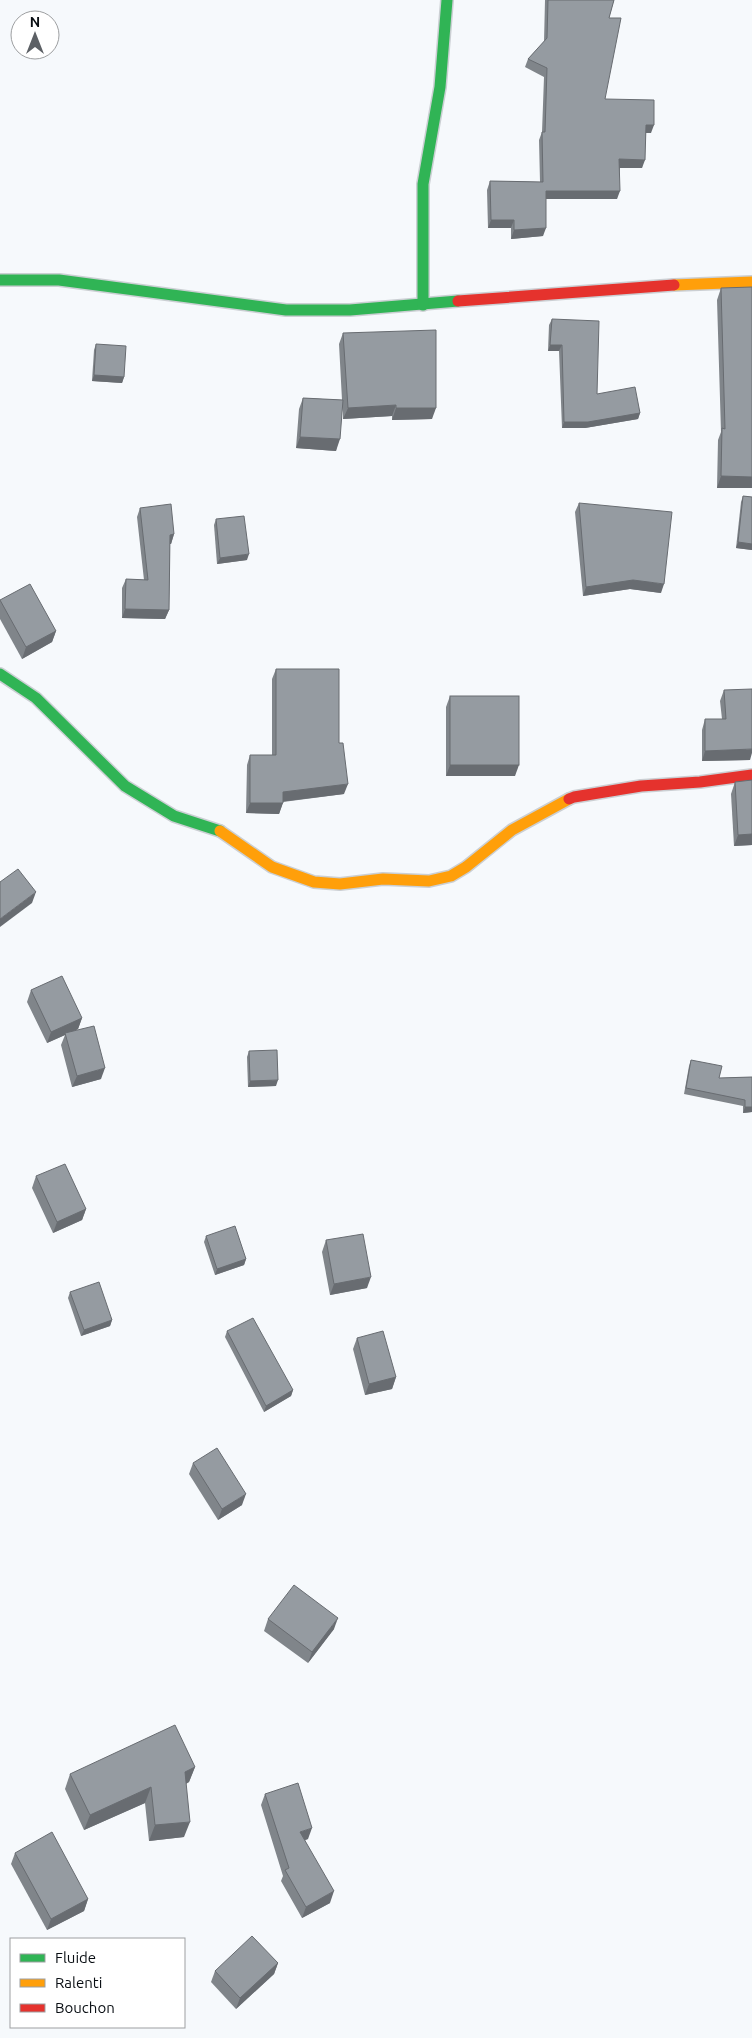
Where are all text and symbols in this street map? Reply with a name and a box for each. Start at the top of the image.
north arrow [10,10,60,60]
text: N [30,14,40,30]
legend [10,1938,185,2028]
text: Fluide [55,1949,96,1966]
text: Ralenti [55,1974,102,1991]
text: Bouchon [55,1999,115,2016]

